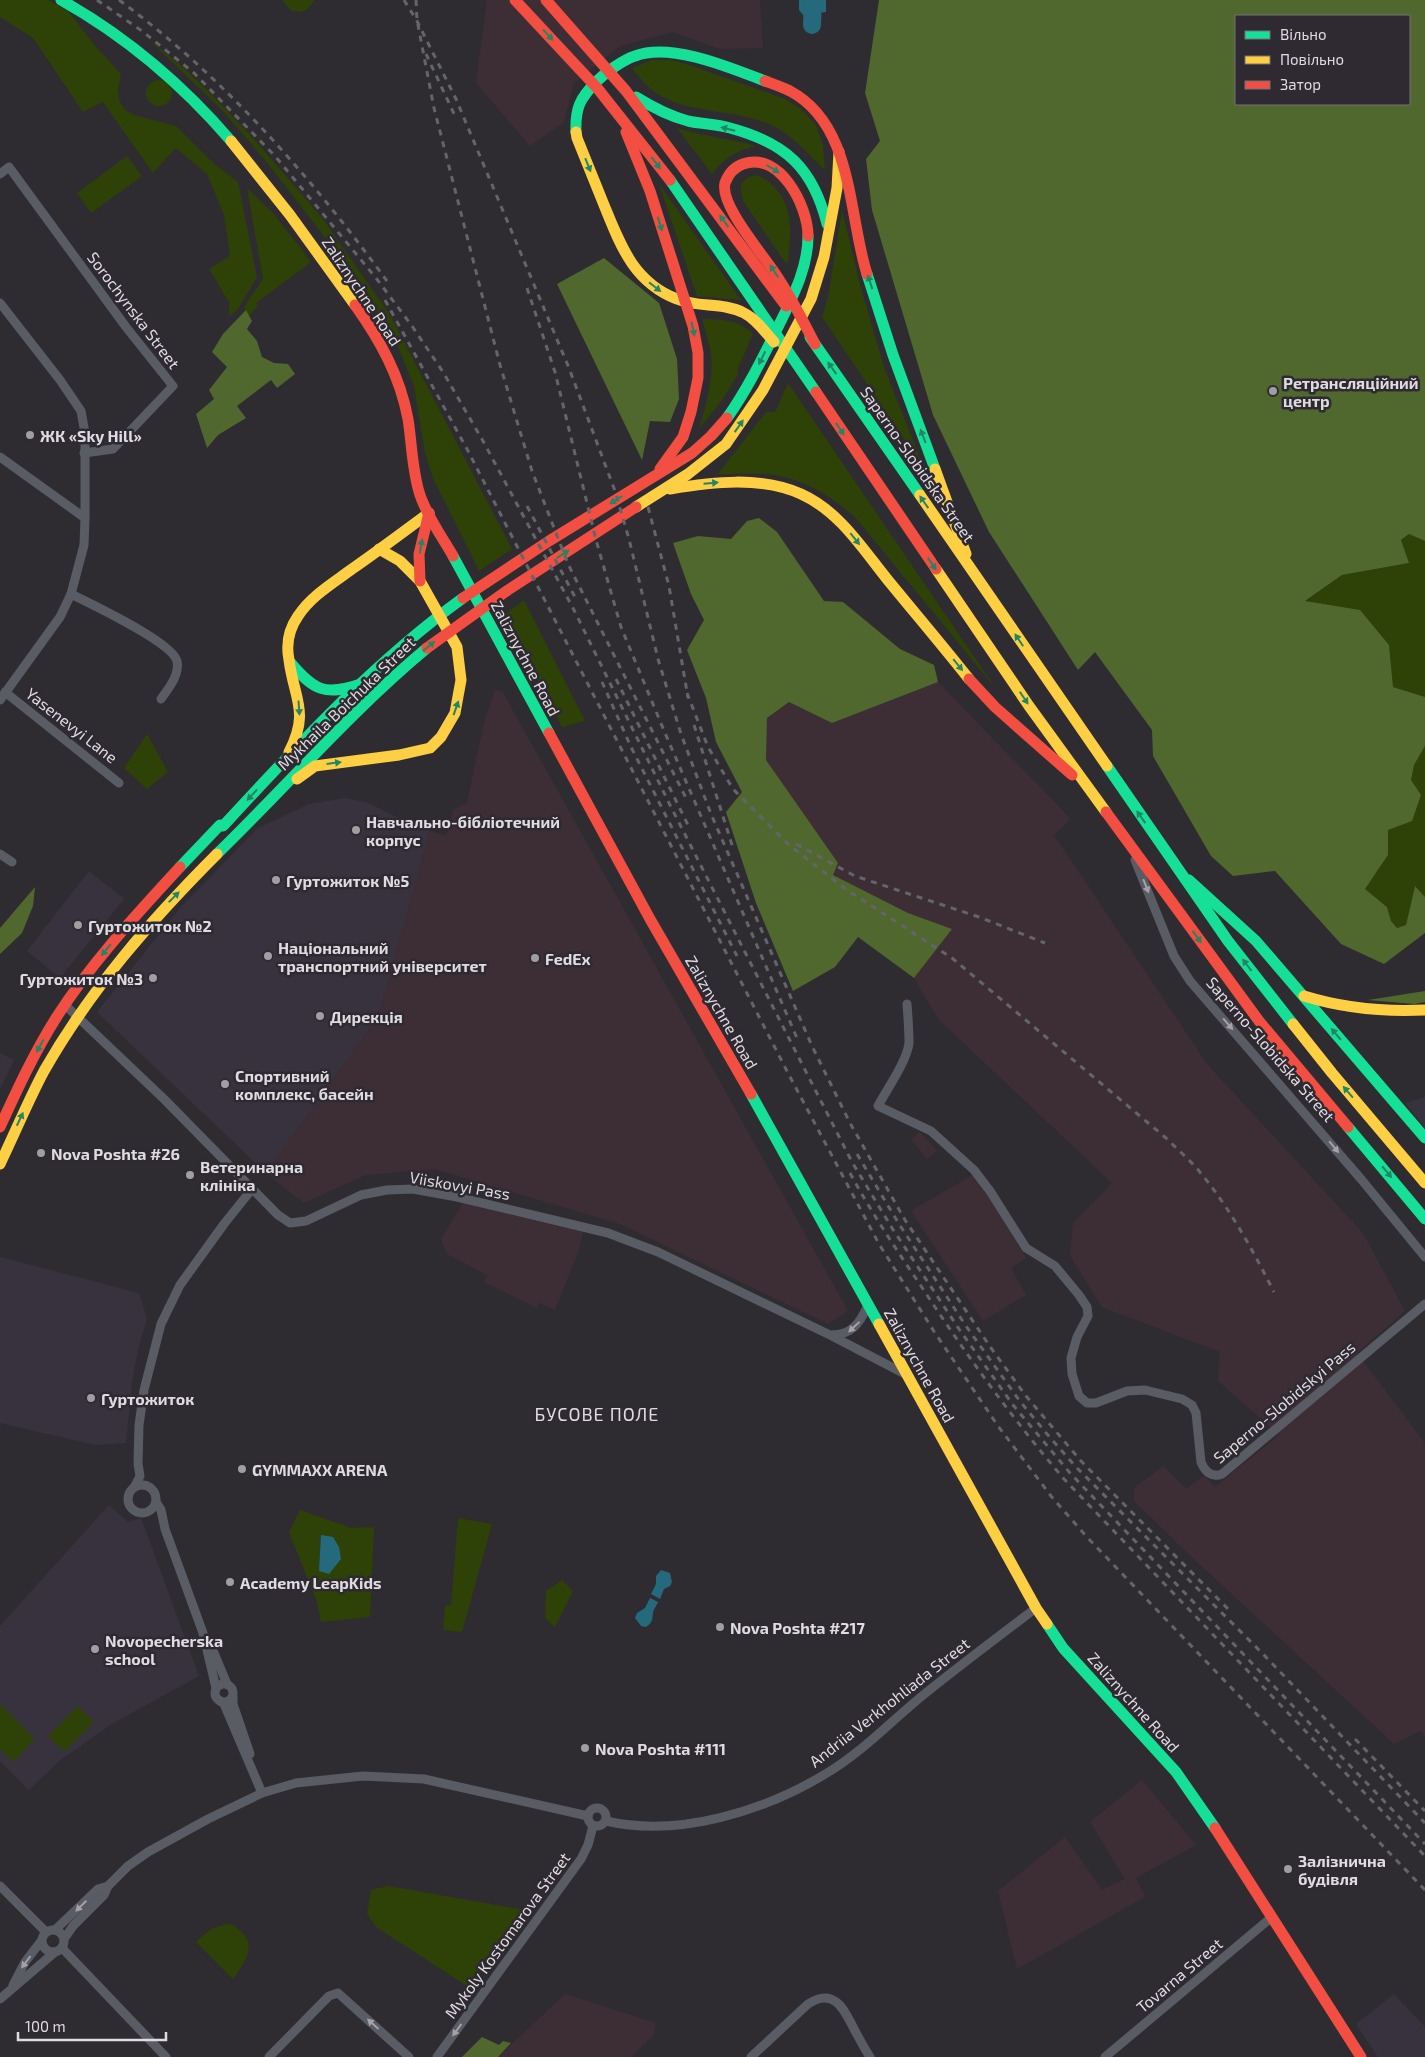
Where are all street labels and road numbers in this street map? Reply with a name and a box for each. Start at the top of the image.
street label: Zaliznychne Road [318,233,406,349]
street label: Sorochynska Street [84,248,184,372]
street label: Saperno-Slobidska Street [857,383,979,545]
street label: Zaliznychne Road [488,597,564,719]
street label: Mykhaila Boichuka Street [273,632,419,774]
street label: Yasenevyi Lane [22,683,122,767]
street label: Zaliznychne Road [682,952,762,1072]
street label: Saperno-Slobidska Street [1203,973,1339,1125]
street label: Viiskovyi Pass [408,1167,512,1203]
street label: Zaliznychne Road [881,1305,959,1425]
street label: Saperno-Slobidskyi Pass [1209,1337,1359,1467]
street label: Andriia Verkhohliada Street [805,1634,973,1770]
street label: Zaliznychne Road [1084,1648,1184,1756]
street label: Mykoly Kostomarova Street [440,1848,574,2022]
street label: Tovarna Street [1132,1934,1226,2016]

